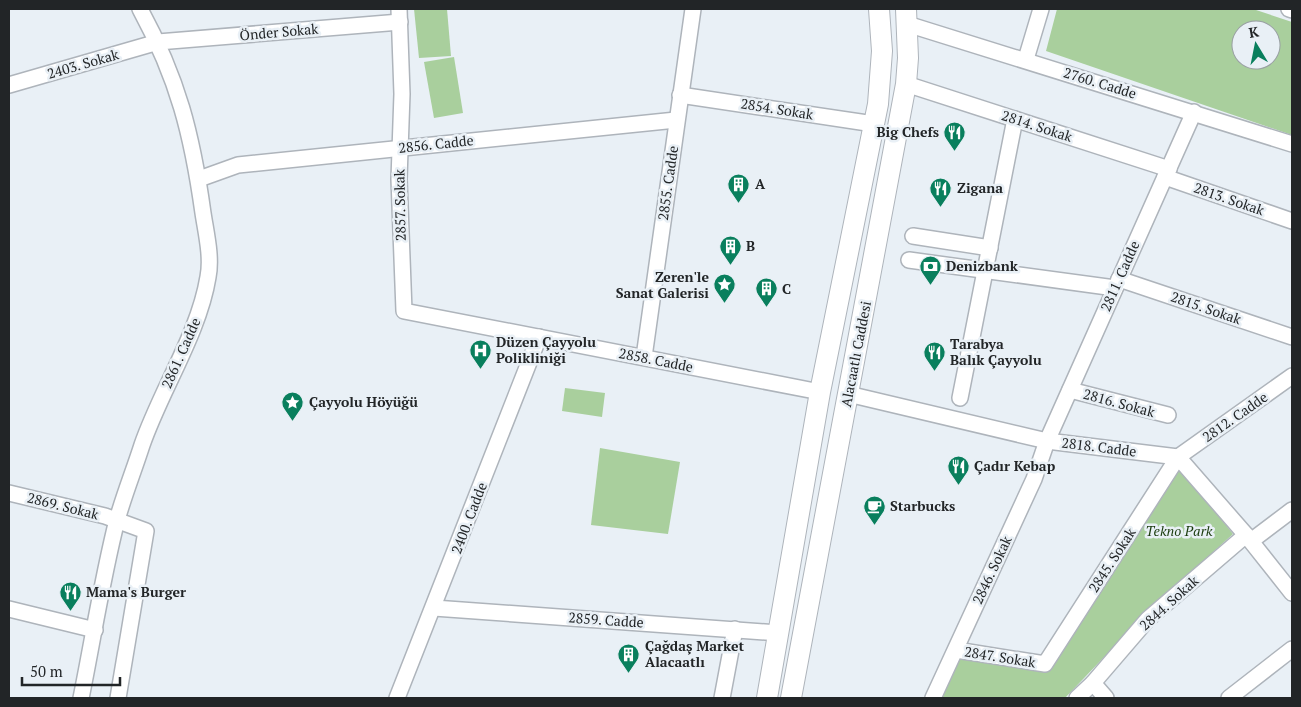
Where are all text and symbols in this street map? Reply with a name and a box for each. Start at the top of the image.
street label: Önder Sokak [239,19,320,44]
north arrow [1231,20,1281,70]
text: K [1247,21,1260,42]
street label: 2403. Sokak [45,44,121,83]
street label: 2760. Cadde [1061,62,1139,103]
street label: 2854. Sokak [739,93,816,124]
street label: 2814. Sokak [999,105,1076,146]
restaurant icon: Big Chefs [943,120,967,151]
place label: Big Chefs [877,122,939,141]
street label: 2856. Cadde [398,130,474,157]
street label: 2855. Cadde [653,144,682,222]
street label: 2857. Sokak [389,168,410,241]
building icon: A [727,172,751,203]
place label: A [755,174,766,193]
restaurant icon: Zigana [929,176,953,207]
place label: Zigana [957,178,1003,197]
street label: 2813. Sokak [1191,178,1268,220]
building icon: B [718,234,742,265]
place label: B [746,236,755,255]
street label: 2811. Cadde [1096,238,1144,314]
bank icon: Denizbank [918,254,942,285]
place label: Denizbank [946,256,1019,275]
place label: Zeren'le Sanat Galerisi [616,267,709,302]
place icon: Zeren'le Sanat Galerisi [713,273,737,304]
building icon: C [754,277,778,308]
place label: C [782,279,791,298]
street label: 2815. Sokak [1168,287,1245,329]
street label: Alacaatlı Caddesi [836,299,875,408]
street label: 2861. Cadde [157,315,205,391]
place label: Düzen Çayyolu Polikliniği [496,332,596,367]
place label: Tarabya Balık Çayyolu [950,334,1042,369]
hospital icon: Düzen Çayyolu Polikliniği [468,338,492,369]
restaurant icon: Tarabya Balık Çayyolu [922,340,946,371]
street label: 2858. Cadde [617,343,695,376]
street label: 2816. Sokak [1081,384,1158,421]
street label: 2812. Cadde [1198,387,1271,446]
place icon: Çayyolu Höyüğü [281,390,305,421]
place label: Çayyolu Höyüğü [309,392,418,411]
street label: 2818. Cadde [1061,432,1138,461]
restaurant icon: Çadır Kebap [946,454,970,485]
place label: Çadır Kebap [974,456,1056,475]
street label: 2400. Cadde [446,479,491,556]
street label: 2869. Sokak [25,487,102,524]
cafe icon: Starbucks [862,494,886,525]
place label: Starbucks [890,496,955,515]
park label: Tekno Park [1145,521,1213,540]
street label: 2845. Sokak [1084,523,1140,596]
street label: 2846. Sokak [967,532,1016,607]
street label: 2844. Sokak [1135,571,1203,634]
restaurant icon: Mama's Burger [58,580,82,611]
place label: Mama's Burger [86,582,186,601]
street label: 2859. Cadde [568,607,644,632]
place label: Çağdaş Market Alacaatlı [645,636,745,671]
street label: 2847. Sokak [963,641,1038,672]
building icon: Çağdaş Market Alacaatlı [617,642,641,673]
scale bar [22,654,120,686]
text: 50 m [30,661,63,681]

